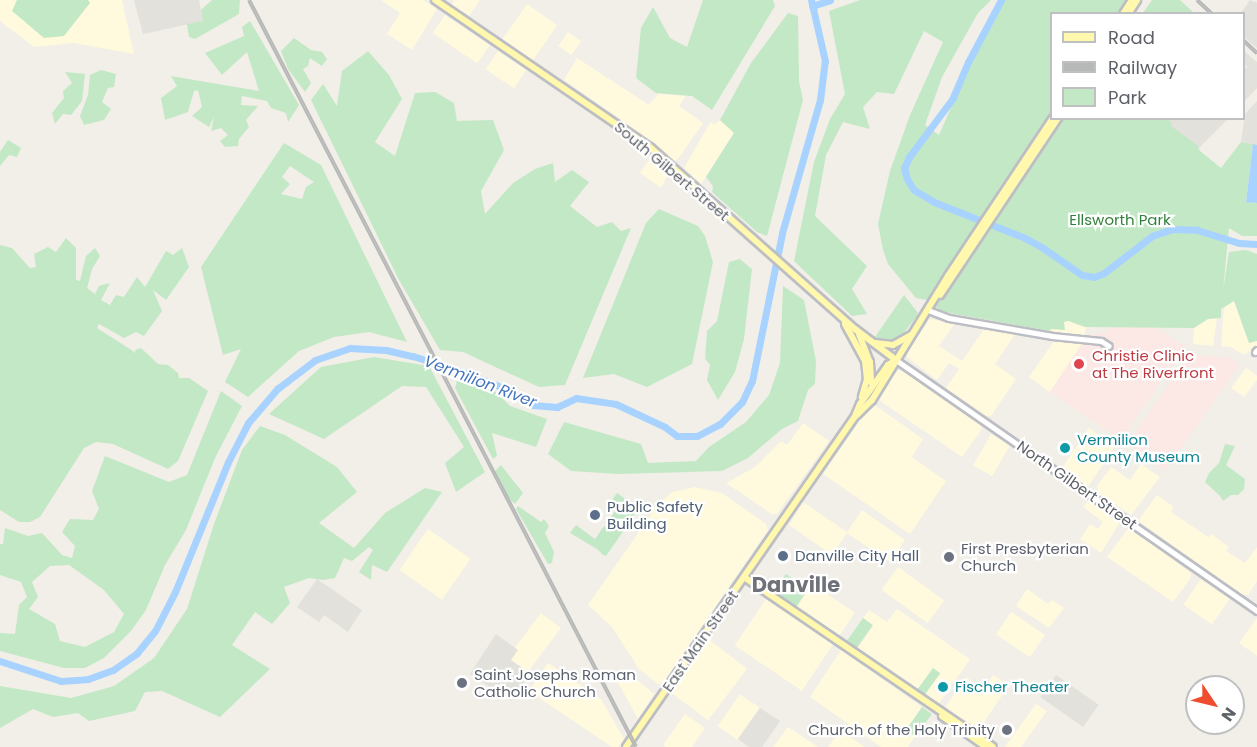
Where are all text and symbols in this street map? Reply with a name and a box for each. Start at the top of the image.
legend [1050,12,1245,120]
text: Road [1108,25,1155,50]
text: Railway [1108,55,1177,80]
text: Park [1108,85,1147,110]
street label: South Gilbert Street [611,118,733,224]
park label: Ellsworth Park [1069,211,1171,229]
place label: Christie Clinic at The Riverfront [1092,346,1214,381]
water label: Vermilion River [421,352,539,412]
marker: Christie Clinic at The Riverfront [1070,355,1088,373]
place label: Vermilion County Museum [1077,430,1200,465]
street label: North Gilbert Street [1014,437,1140,533]
marker: Vermilion County Museum [1058,441,1072,455]
place label: Public Safety Building [607,497,703,532]
marker: Public Safety Building [588,508,602,522]
place label: First Presbyterian Church [961,539,1089,574]
place label: Danville City Hall [795,547,919,565]
marker: Danville City Hall [776,549,790,563]
marker: First Presbyterian Church [942,550,956,564]
district label: Danville [752,572,840,598]
street label: East Main Street [658,587,742,695]
place label: Saint Josephs Roman Catholic Church [474,665,636,700]
north arrow [1185,675,1245,735]
marker: Saint Josephs Roman Catholic Church [455,676,469,690]
place label: Fischer Theater [955,678,1069,696]
marker: Fischer Theater [936,680,950,694]
text: N [1216,703,1241,726]
place label: Church of the Holy Trinity [808,721,995,739]
marker: Church of the Holy Trinity [1000,723,1014,737]

